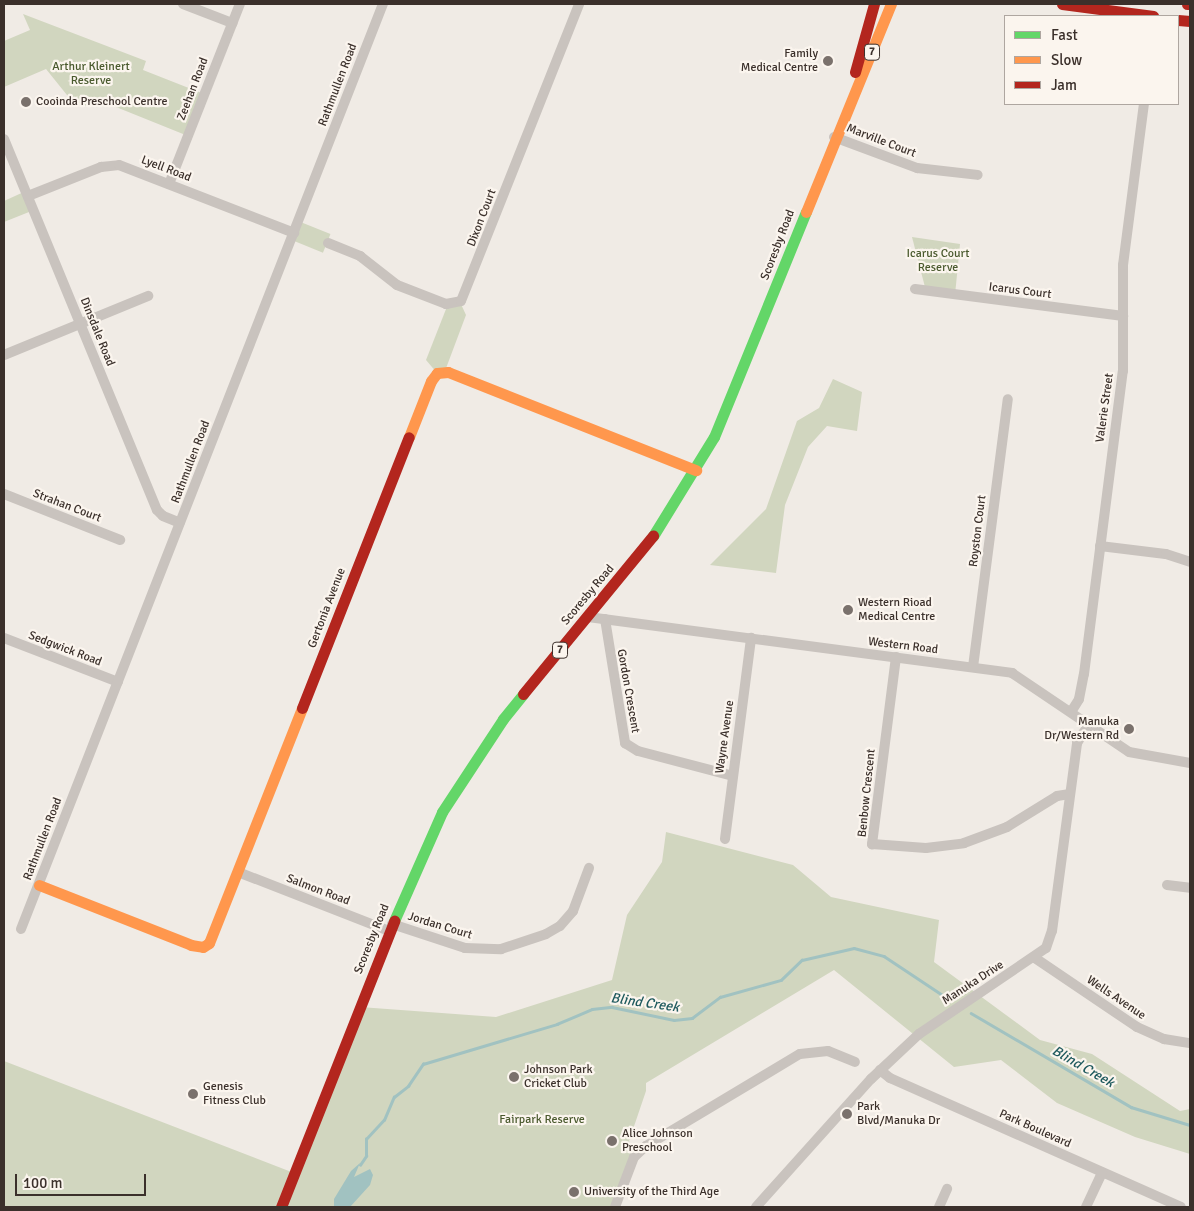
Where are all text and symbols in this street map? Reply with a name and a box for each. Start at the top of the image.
legend [1004,15,1179,105]
text: Fast [1051,26,1078,44]
street label: Rathmullen Road [316,42,360,128]
road number: 7 [863,44,881,61]
place label: Family Medical Centre [741,47,818,75]
text: Slow [1051,51,1082,69]
marker: Family Medical Centre [822,55,834,67]
street label: Zeehan Road [174,56,212,122]
park label: Arthur Kleinert Reserve [52,60,130,88]
text: Jam [1051,76,1077,94]
place label: Cooinda Preschool Centre [36,95,168,109]
marker: Cooinda Preschool Centre [20,96,32,108]
street label: Marville Court [844,121,918,161]
street label: Lyell Road [139,153,193,185]
street label: Dixon Court [464,187,500,249]
street label: Scoresby Road [758,208,798,282]
park label: Icarus Court Reserve [907,247,969,275]
street label: Icarus Court [988,280,1052,302]
street label: Dinsdale Road [77,295,117,369]
street label: Valerie Street [1093,372,1117,444]
street label: Rathmullen Road [169,419,213,505]
street label: Strahan Court [31,486,103,526]
street label: Royston Court [966,494,990,568]
street label: Scoresby Road [559,562,617,628]
street label: Gertonia Avenue [305,566,349,650]
place label: Western Rioad Medical Centre [858,596,935,624]
marker: Western Rioad Medical Centre [842,604,854,616]
street label: Sedgwick Road [26,628,104,670]
street label: Western Road [867,635,939,657]
road number: 7 [551,642,569,658]
street label: Gordon Crescent [614,648,642,734]
street label: Wayne Avenue [713,699,737,775]
place label: Manuka Dr/Western Rd [1044,715,1119,743]
marker: Manuka Dr/Western Rd [1123,723,1135,735]
street label: Benbow Crescent [855,748,879,838]
street label: Rathmullen Road [21,796,65,882]
street label: Salmon Road [284,871,352,909]
street label: Scoresby Road [351,902,393,976]
street label: Jordan Court [406,909,474,943]
street label: Manuka Drive [940,958,1006,1008]
street label: Wells Avenue [1084,973,1148,1023]
water label: Blind Creek [610,990,680,1016]
water label: Blind Creek [1049,1043,1117,1091]
place label: Johnson Park Cricket Club [524,1063,592,1091]
marker: Johnson Park Cricket Club [508,1071,520,1083]
place label: Genesis Fitness Club [203,1080,266,1108]
marker: Genesis Fitness Club [187,1088,199,1100]
place label: Park Blvd/Manuka Dr [857,1100,940,1128]
street label: Park Boulevard [997,1107,1073,1151]
marker: Park Blvd/Manuka Dr [841,1108,853,1120]
park label: Fairpark Reserve [499,1113,585,1127]
place label: Alice Johnson Preschool [622,1127,693,1155]
marker: Alice Johnson Preschool [606,1135,618,1147]
scale bar [18,1164,149,1196]
text: 100 m [23,1174,63,1192]
place label: University of the Third Age [584,1185,719,1199]
marker: University of the Third Age [568,1186,580,1198]

